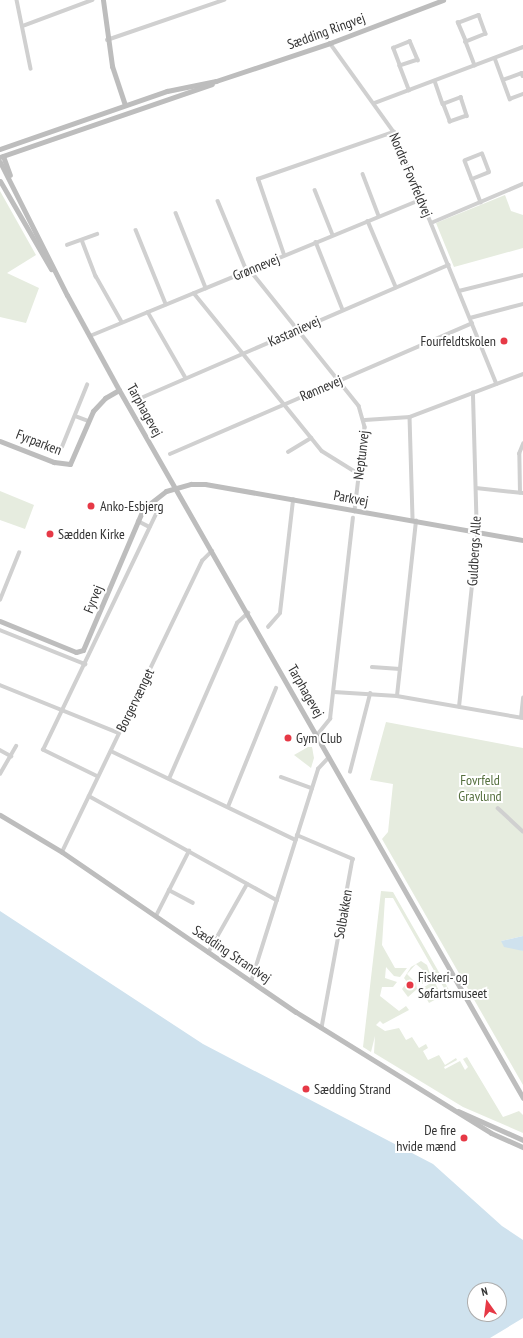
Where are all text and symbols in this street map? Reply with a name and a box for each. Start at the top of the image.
street label: Sædding Ringvej [285,9,367,53]
street label: Nordre Fovrfeldvej [386,130,436,220]
street label: Grønnevej [230,250,282,284]
street label: Kastanievej [265,312,323,350]
place label: Fourfeldtskolen [421,333,496,349]
marker: Fourfeldtskolen [499,336,509,346]
street label: Rønnevej [297,372,345,404]
street label: Tarphagevej [124,380,166,440]
street label: Fyrparken [14,426,64,458]
street label: Neptunvej [350,429,372,481]
street label: Parkvej [332,487,370,509]
place label: Anko-Esbjerg [100,498,164,514]
marker: Anko-Esbjerg [85,500,97,512]
street label: Guldbergs Alle [464,515,484,587]
place label: Sædden Kirke [58,526,125,542]
marker: Sædden Kirke [45,529,55,539]
street label: Fyrvej [80,582,106,616]
street label: Tarphagevej [284,662,328,720]
street label: Borgervænget [112,666,158,734]
place label: Gym Club [296,730,342,746]
marker: Gym Club [283,733,293,743]
park label: Fovrfeld Gravlund [458,772,502,804]
street label: Solbakken [330,888,356,940]
street label: Sædding Strandvej [190,922,274,986]
place label: Fiskeri- og Søfartsmuseet [418,969,487,1002]
marker: Fiskeri- og Søfartsmuseet [405,980,415,990]
place label: Sædding Strand [314,1081,391,1097]
marker: Sædding Strand [301,1084,311,1094]
place label: De fire hvide mænd [396,1122,456,1154]
marker: De fire hvide mænd [459,1133,469,1143]
north arrow [467,1282,507,1322]
text: N [480,1284,489,1299]

